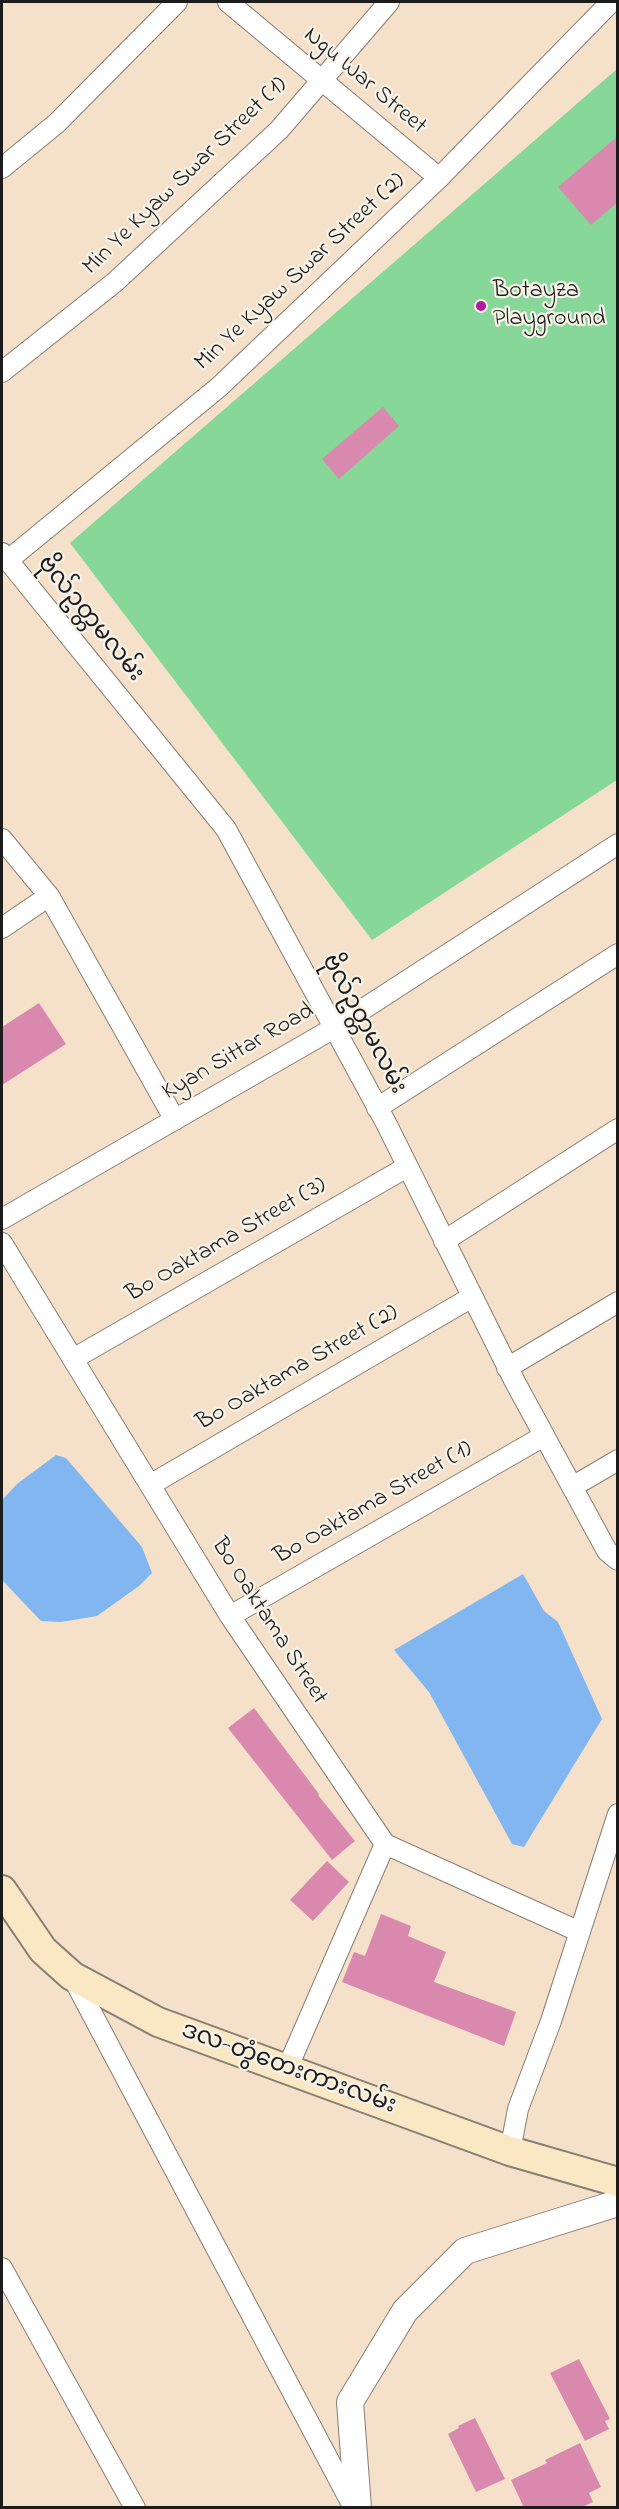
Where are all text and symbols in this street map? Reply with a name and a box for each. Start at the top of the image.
street label: Ngu War Street [296,22,432,142]
street label: Min Ye Kyaw Swar Street (1) [78,72,294,282]
street label: Min Ye Kyaw Swar Street (2) [190,168,412,378]
place label: Botayza Playground [493,278,605,334]
marker: Botayza Playground [474,299,488,313]
street label: ဗိုလ်ဥတ္တမလမ်း [29,551,149,689]
street label: ဗိုလ်ဥတ္တမလမ်း [313,950,411,1100]
street label: Kyan Sittar Road [158,998,320,1108]
street label: Bo Oaktama Street (3) [122,1172,332,1310]
street label: Bo Oaktama Street (2) [192,1300,404,1438]
street label: Bo Oaktama Street (1) [270,1436,478,1572]
street label: Bo Oaktama Street [203,1533,333,1711]
street label: ဒလ-တွံတေးကားလမ်း [177,2018,399,2122]

